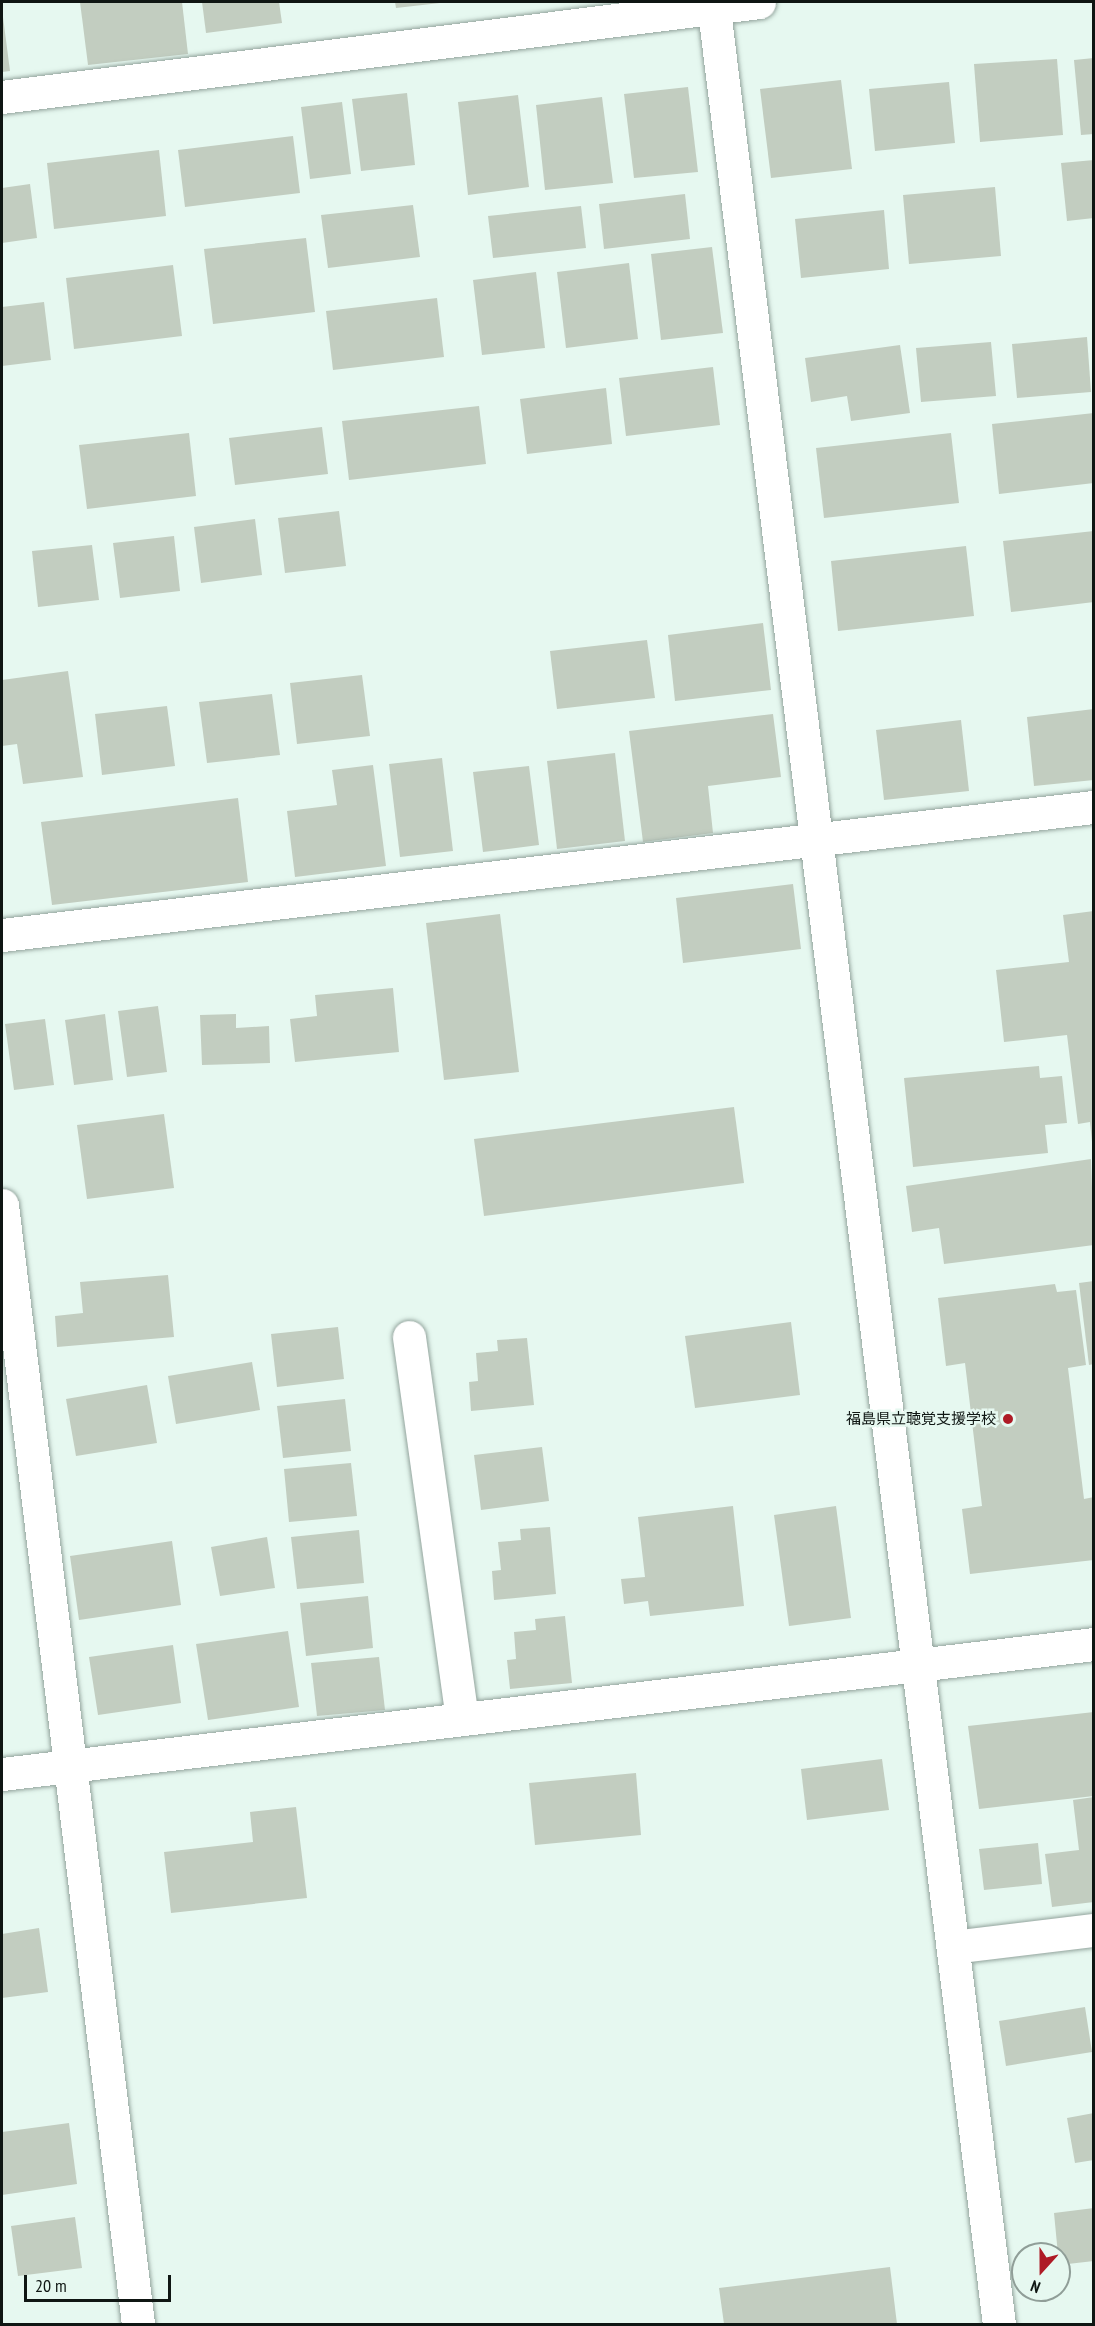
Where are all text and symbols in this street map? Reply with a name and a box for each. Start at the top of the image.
place label: 福島県立聴覚支援学校 [846,1410,996,1428]
marker: 福島県立聴覚支援学校 [1001,1412,1015,1426]
north arrow [1011,2242,1071,2302]
scale bar [27,2263,174,2301]
text: 20 m [35,2274,67,2297]
text: N [1028,2276,1043,2298]

